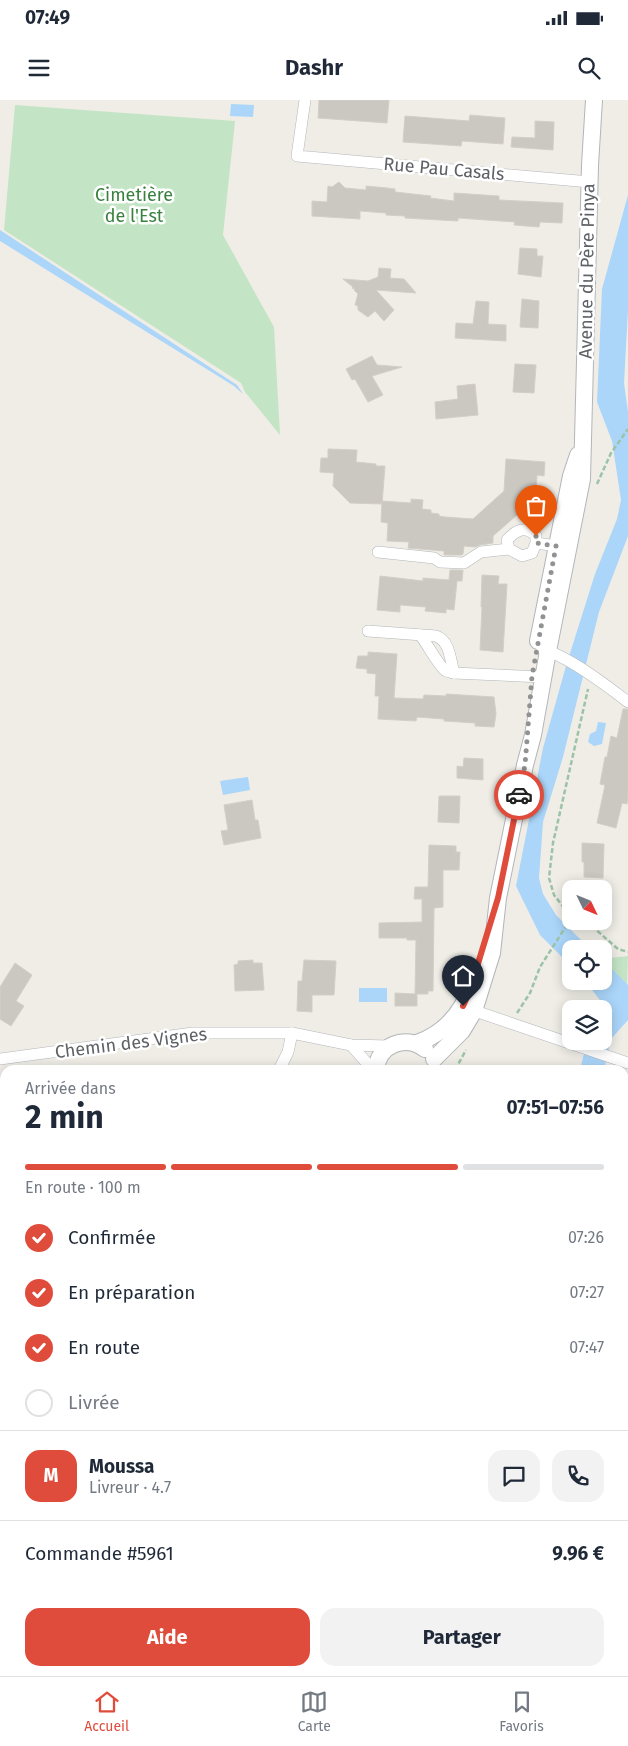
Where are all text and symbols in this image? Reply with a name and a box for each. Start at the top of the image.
text: 07:49 [25,6,70,29]
icon: menu [25,54,53,82]
text: Dashr [285,54,343,81]
icon: search [575,54,603,82]
street label: Rue Pau Casals [383,153,505,185]
street label: Avenue du Père Pinya [574,183,600,359]
park label: Cimetière de l'Est [95,184,173,227]
pin [515,485,557,536]
icon: bag [522,492,550,520]
courier [494,770,544,820]
icon: car [505,781,533,809]
north arrow [562,880,612,930]
map controls [562,880,612,1050]
button: locate [562,940,612,990]
pin [442,955,484,1006]
icon: home [449,962,477,990]
button: layers [562,1000,612,1050]
street label: Chemin des Vignes [54,1023,208,1063]
text: Arrivée dans [25,1079,116,1098]
text: 07:51–07:56 [507,1096,604,1119]
text: 2 min [25,1098,104,1136]
text: En route · 100 m [25,1178,141,1197]
icon: check [25,1224,53,1252]
text: Confirmée [68,1226,156,1249]
text: 07:26 [568,1228,604,1247]
icon: check [25,1279,53,1307]
text: En préparation [68,1281,195,1304]
text: 07:27 [570,1283,604,1302]
icon: check [25,1334,53,1362]
text: En route [68,1336,140,1359]
text: 07:47 [569,1338,604,1357]
text: Livrée [68,1391,120,1414]
button: chat [488,1450,540,1502]
button: phone [552,1450,604,1502]
text: Moussa [89,1455,154,1478]
text: M [44,1464,58,1487]
text: Livreur · 4.7 [89,1478,171,1497]
text: Commande #5961 [25,1542,174,1565]
text: 9.96 € [552,1542,604,1565]
button: Aide [25,1608,310,1666]
button: Partager [320,1608,604,1666]
tab: Accueil [84,1688,129,1735]
tab: Carte [298,1688,331,1735]
tab: Favoris [499,1688,544,1735]

